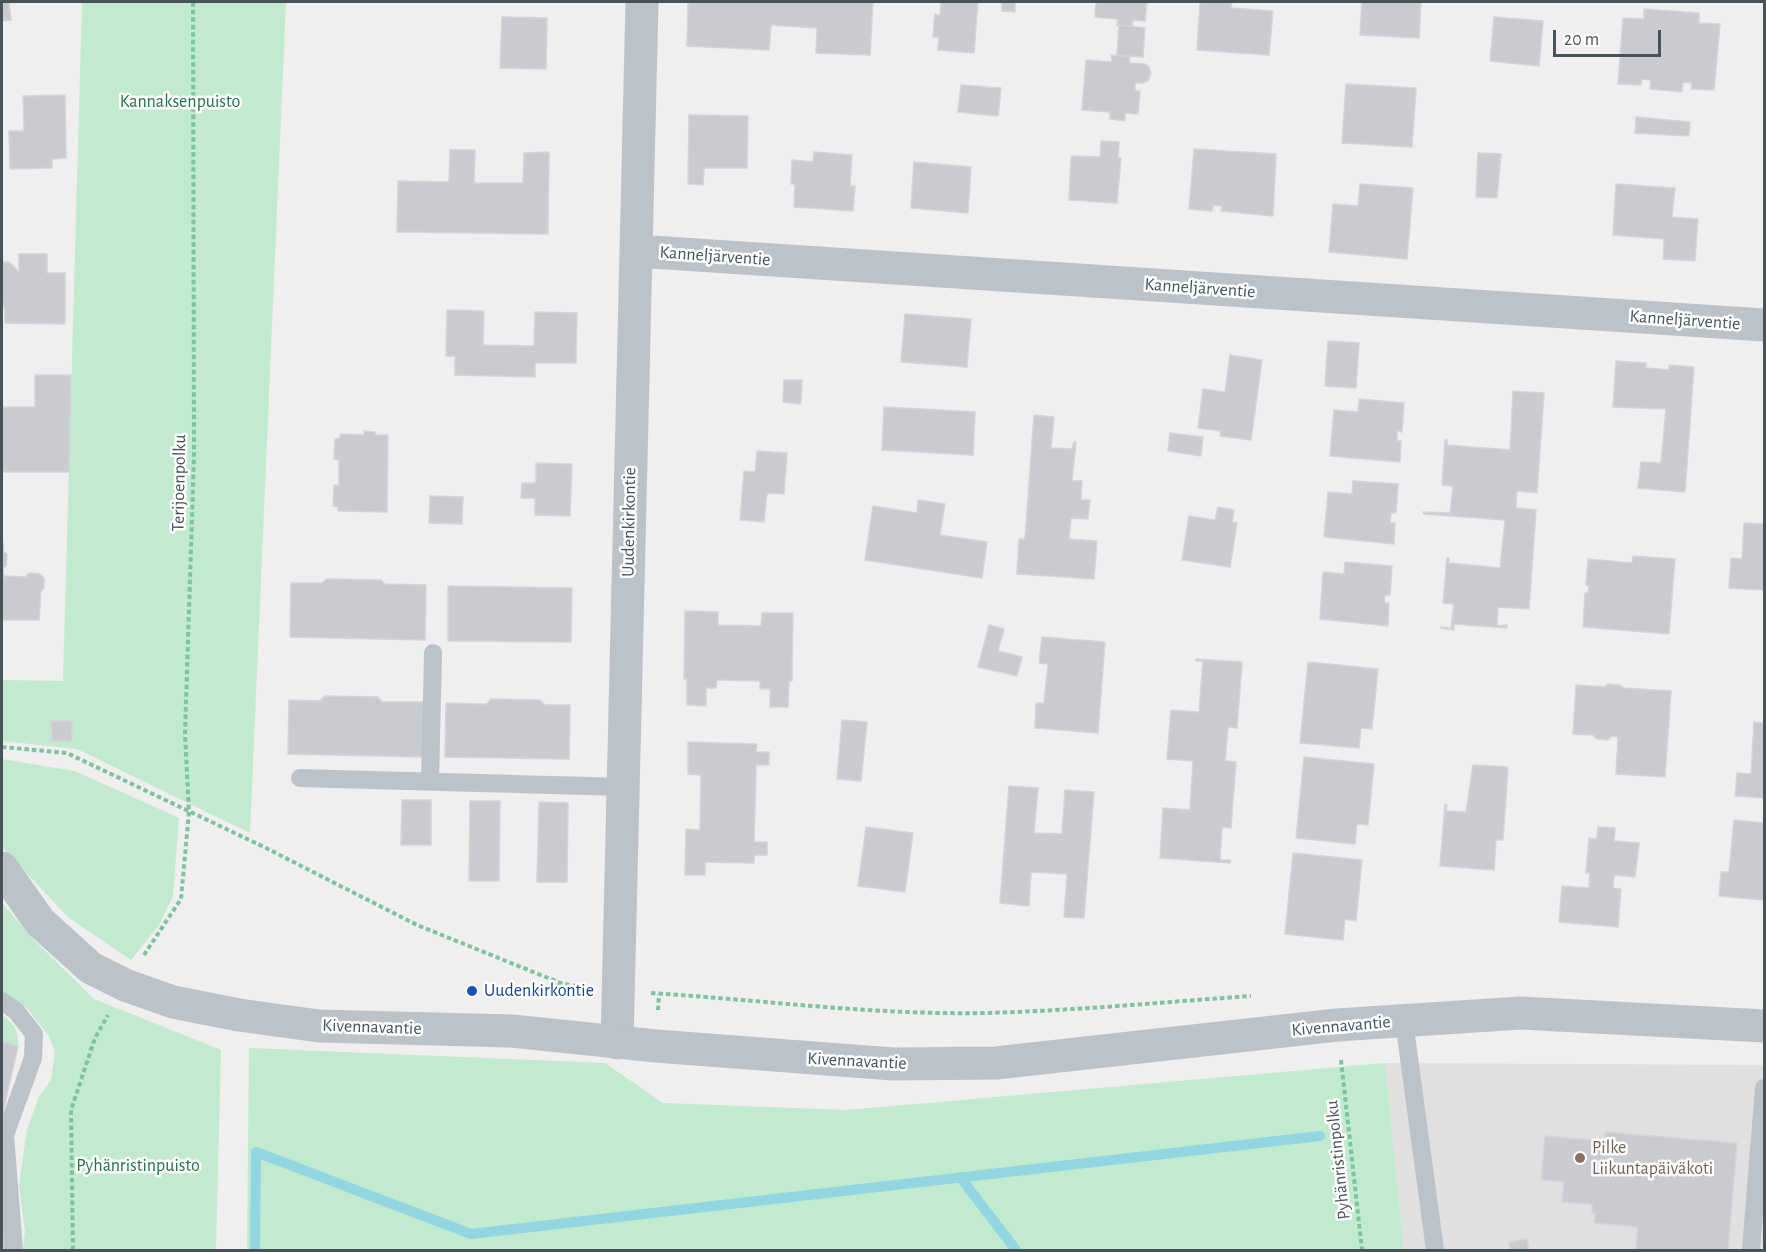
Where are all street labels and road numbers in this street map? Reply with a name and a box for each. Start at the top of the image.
street label: Kanneljärventie [659,241,771,271]
street label: Kanneljärventie [1144,273,1256,303]
street label: Kanneljärventie [1629,305,1741,335]
street label: Terijoenpolku [167,434,191,532]
street label: Uudenkirkontie [617,467,641,577]
street label: Kivennavantie [1291,1011,1391,1041]
street label: Kivennavantie [322,1014,422,1040]
street label: Kivennavantie [807,1048,907,1074]
street label: Pyhänristinpolku [1321,1099,1355,1221]

